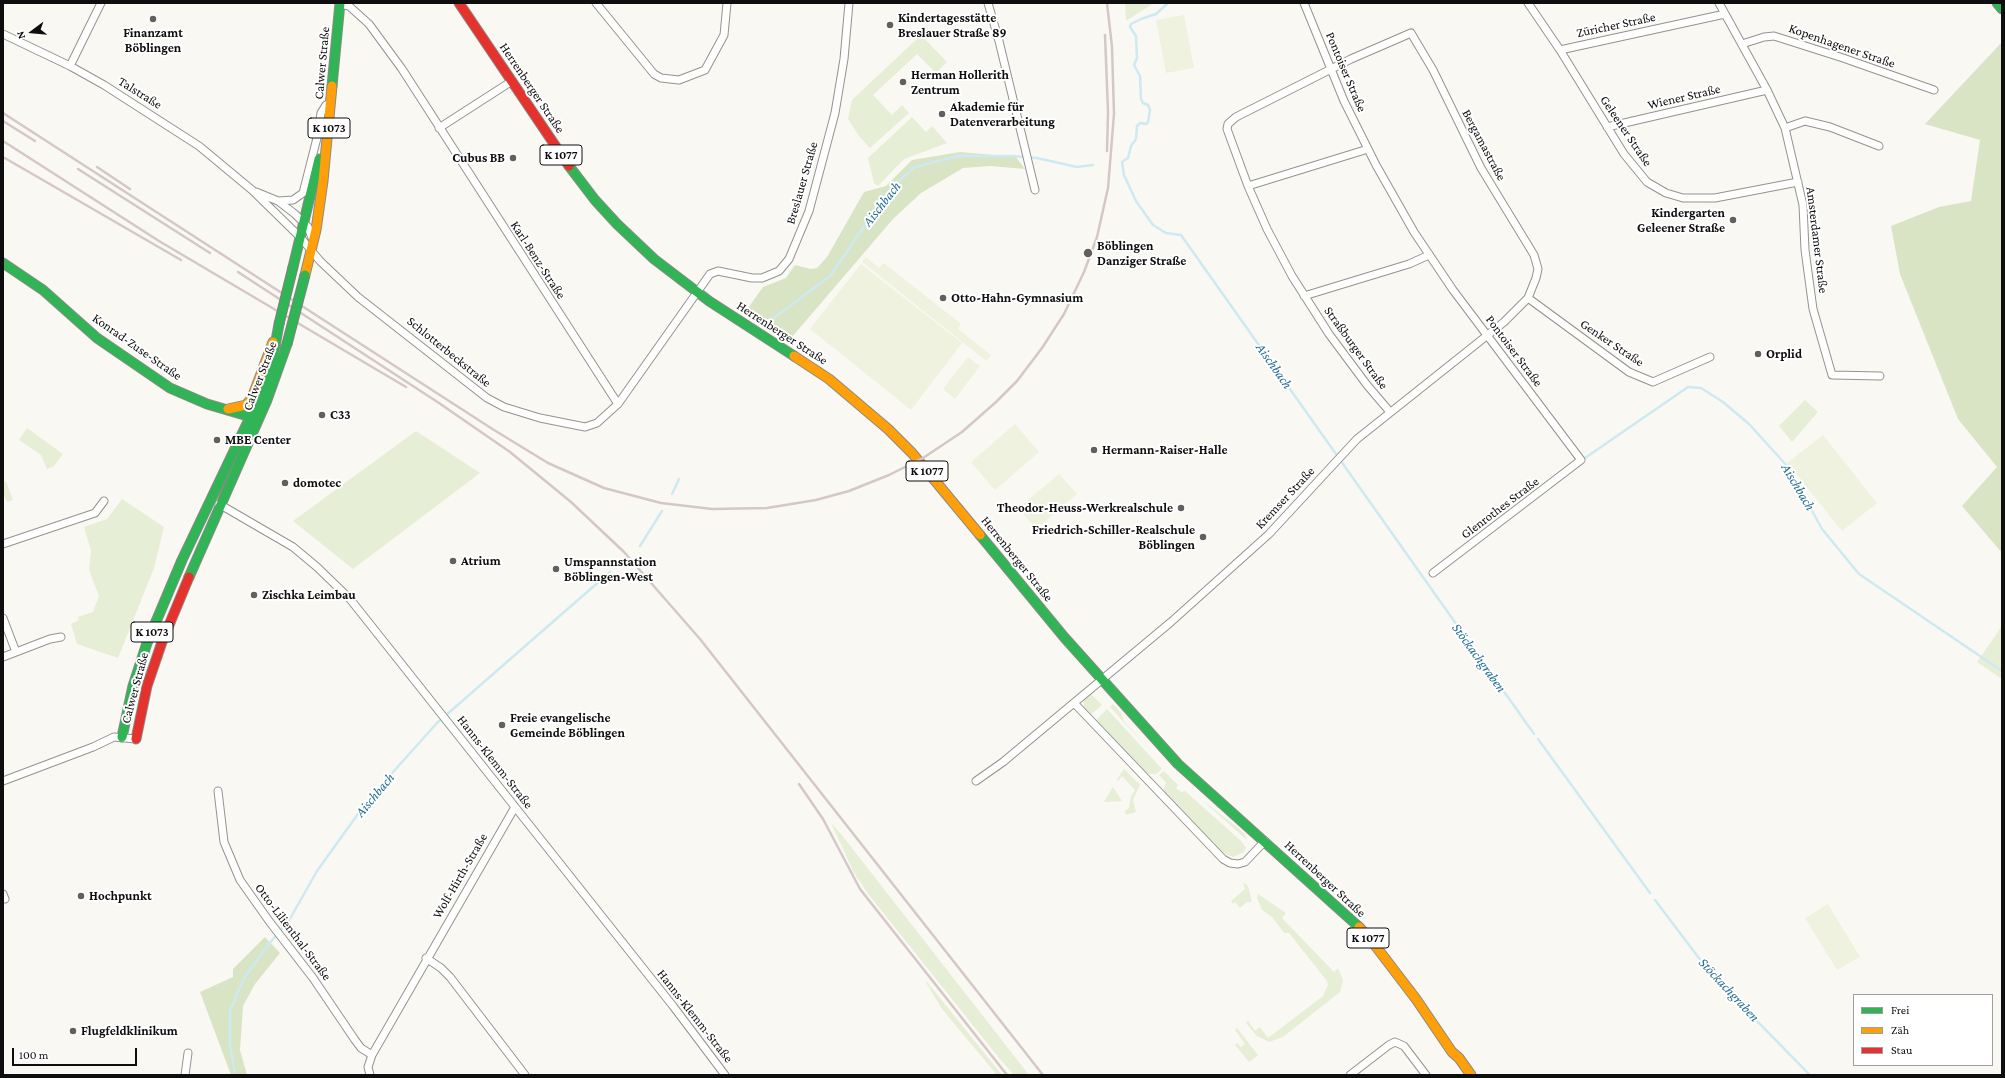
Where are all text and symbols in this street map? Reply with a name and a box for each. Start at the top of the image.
street label: Züricher Straße [1575,9,1657,41]
place label: Kindertagesstätte Breslauer Straße 89 [898,10,1007,41]
north arrow [12,12,52,52]
marker: Finanzamt Böblingen [148,14,158,24]
marker: Kindertagesstätte Breslauer Straße 89 [885,20,895,30]
street label: Kopenhagener Straße [1787,20,1897,72]
place label: Finanzamt Böblingen [123,25,183,56]
street label: Calwer Straße [311,26,333,100]
text: N [14,30,27,41]
street label: Pontoiser Straße [1322,30,1370,114]
street label: Herrenberger Straße [496,40,568,136]
place label: Herman Hollerith Zentrum [911,67,1009,98]
street label: Talstraße [115,73,165,113]
marker: Herman Hollerith Zentrum [898,77,908,87]
street label: Wiener Straße [1646,81,1722,113]
street label: Geleener Straße [1597,93,1655,169]
place label: Akademie für Datenverarbeitung [950,99,1055,130]
street label: Bergamastraße [1459,107,1509,183]
marker: Akademie für Datenverarbeitung [937,109,947,119]
road number: K 1073 [308,118,350,138]
street label: Breslauer Straße [783,140,821,226]
road number: K 1077 [540,145,582,165]
place label: Cubus BB [452,150,505,166]
marker: Cubus BB [508,153,518,163]
water label: Aischbach [859,178,905,230]
street label: Amsterdamer Straße [1803,186,1831,294]
place label: Kindergarten Geleener Straße [1637,205,1725,236]
marker: Kindergarten Geleener Straße [1728,215,1738,225]
street label: Karl-Benz-Straße [507,218,569,302]
place label: Böblingen Danziger Straße [1097,238,1186,269]
marker: Böblingen Danziger Straße [1082,247,1094,259]
place label: Otto-Hahn-Gymnasium [951,290,1083,306]
marker: Otto-Hahn-Gymnasium [938,293,948,303]
street label: Herrenberger Straße [734,298,830,368]
street label: Straßburger Straße [1321,304,1391,392]
street label: Konrad-Zuse-Straße [89,310,185,384]
street label: Pontoiser Straße [1482,312,1546,390]
street label: Schlotterbeckstraße [404,313,494,391]
street label: Genker Straße [1577,316,1647,370]
street label: Calwer Straße [240,339,280,413]
water label: Aischbach [1252,340,1296,392]
place label: Orplid [1766,346,1802,362]
marker: Orplid [1753,349,1763,359]
place label: C33 [330,407,351,423]
marker: C33 [317,410,327,420]
place label: MBE Center [225,432,291,448]
marker: MBE Center [212,435,222,445]
place label: Hermann-Raiser-Halle [1102,442,1228,458]
marker: Hermann-Raiser-Halle [1089,445,1099,455]
water label: Aischbach [1777,460,1819,514]
road number: K 1077 [906,461,948,481]
street label: Kremser Straße [1252,464,1318,532]
street label: Glenrothes Straße [1458,474,1542,542]
place label: domotec [293,475,341,491]
marker: domotec [280,478,290,488]
place label: Theodor-Heuss-Werkrealschule [997,500,1173,516]
marker: Theodor-Heuss-Werkrealschule [1176,503,1186,513]
street label: Herrenberger Straße [978,513,1056,605]
place label: Friedrich-Schiller-Realschule Böblingen [1032,522,1195,553]
marker: Friedrich-Schiller-Realschule Böblingen [1198,532,1208,542]
place label: Atrium [461,553,501,569]
place label: Umspannstation Böblingen-West [564,554,657,585]
marker: Atrium [448,556,458,566]
marker: Umspannstation Böblingen-West [551,564,561,574]
place label: Zischka Leimbau [262,587,356,603]
marker: Zischka Leimbau [249,590,259,600]
water label: Stöckachgraben [1448,620,1510,696]
road number: K 1073 [131,622,173,642]
street label: Calwer Straße [118,651,152,725]
place label: Freie evangelische Gemeinde Böblingen [510,710,625,741]
street label: Hanns-Klemm-Straße [454,712,536,812]
marker: Freie evangelische Gemeinde Böblingen [497,720,507,730]
water label: Aischbach [352,770,398,820]
street label: Wolf-Hirth-Straße [429,830,491,922]
street label: Herrenberger Straße [1281,837,1369,921]
street label: Otto-Lilienthal-Straße [252,881,334,983]
place label: Hochpunkt [89,888,152,904]
marker: Hochpunkt [76,891,86,901]
road number: K 1077 [1347,928,1389,948]
water label: Stöckachgraben [1695,954,1763,1026]
street label: Hanns-Klemm-Straße [654,966,736,1066]
legend [1853,994,1993,1066]
text: Frei [1891,1003,1909,1017]
place label: Flugfeldklinikum [81,1023,178,1039]
text: Zäh [1891,1023,1909,1037]
marker: Flugfeldklinikum [68,1026,78,1036]
scale bar [14,1040,139,1066]
text: Stau [1891,1043,1912,1057]
text: 100 m [19,1048,48,1062]

